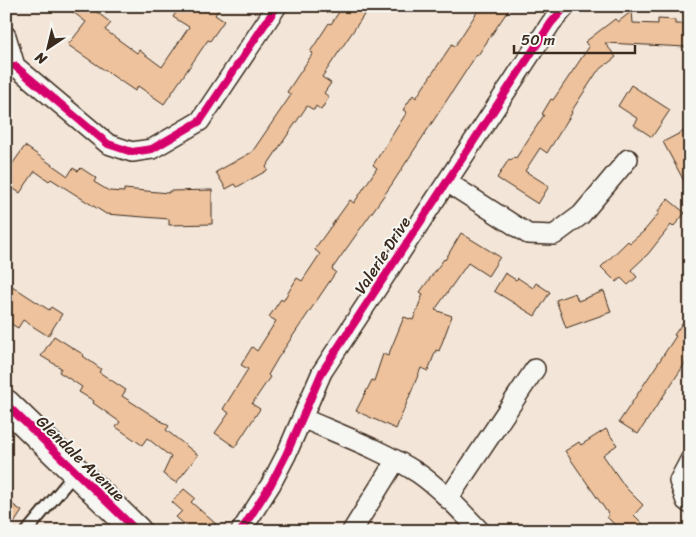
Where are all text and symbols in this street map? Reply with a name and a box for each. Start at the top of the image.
north arrow [22,22,72,72]
scale bar [514,22,635,54]
text: 50 m [521,27,556,53]
text: N [29,45,53,72]
street label: Valerie Drive [346,210,419,300]
street label: Glendale Avenue [29,408,132,509]

